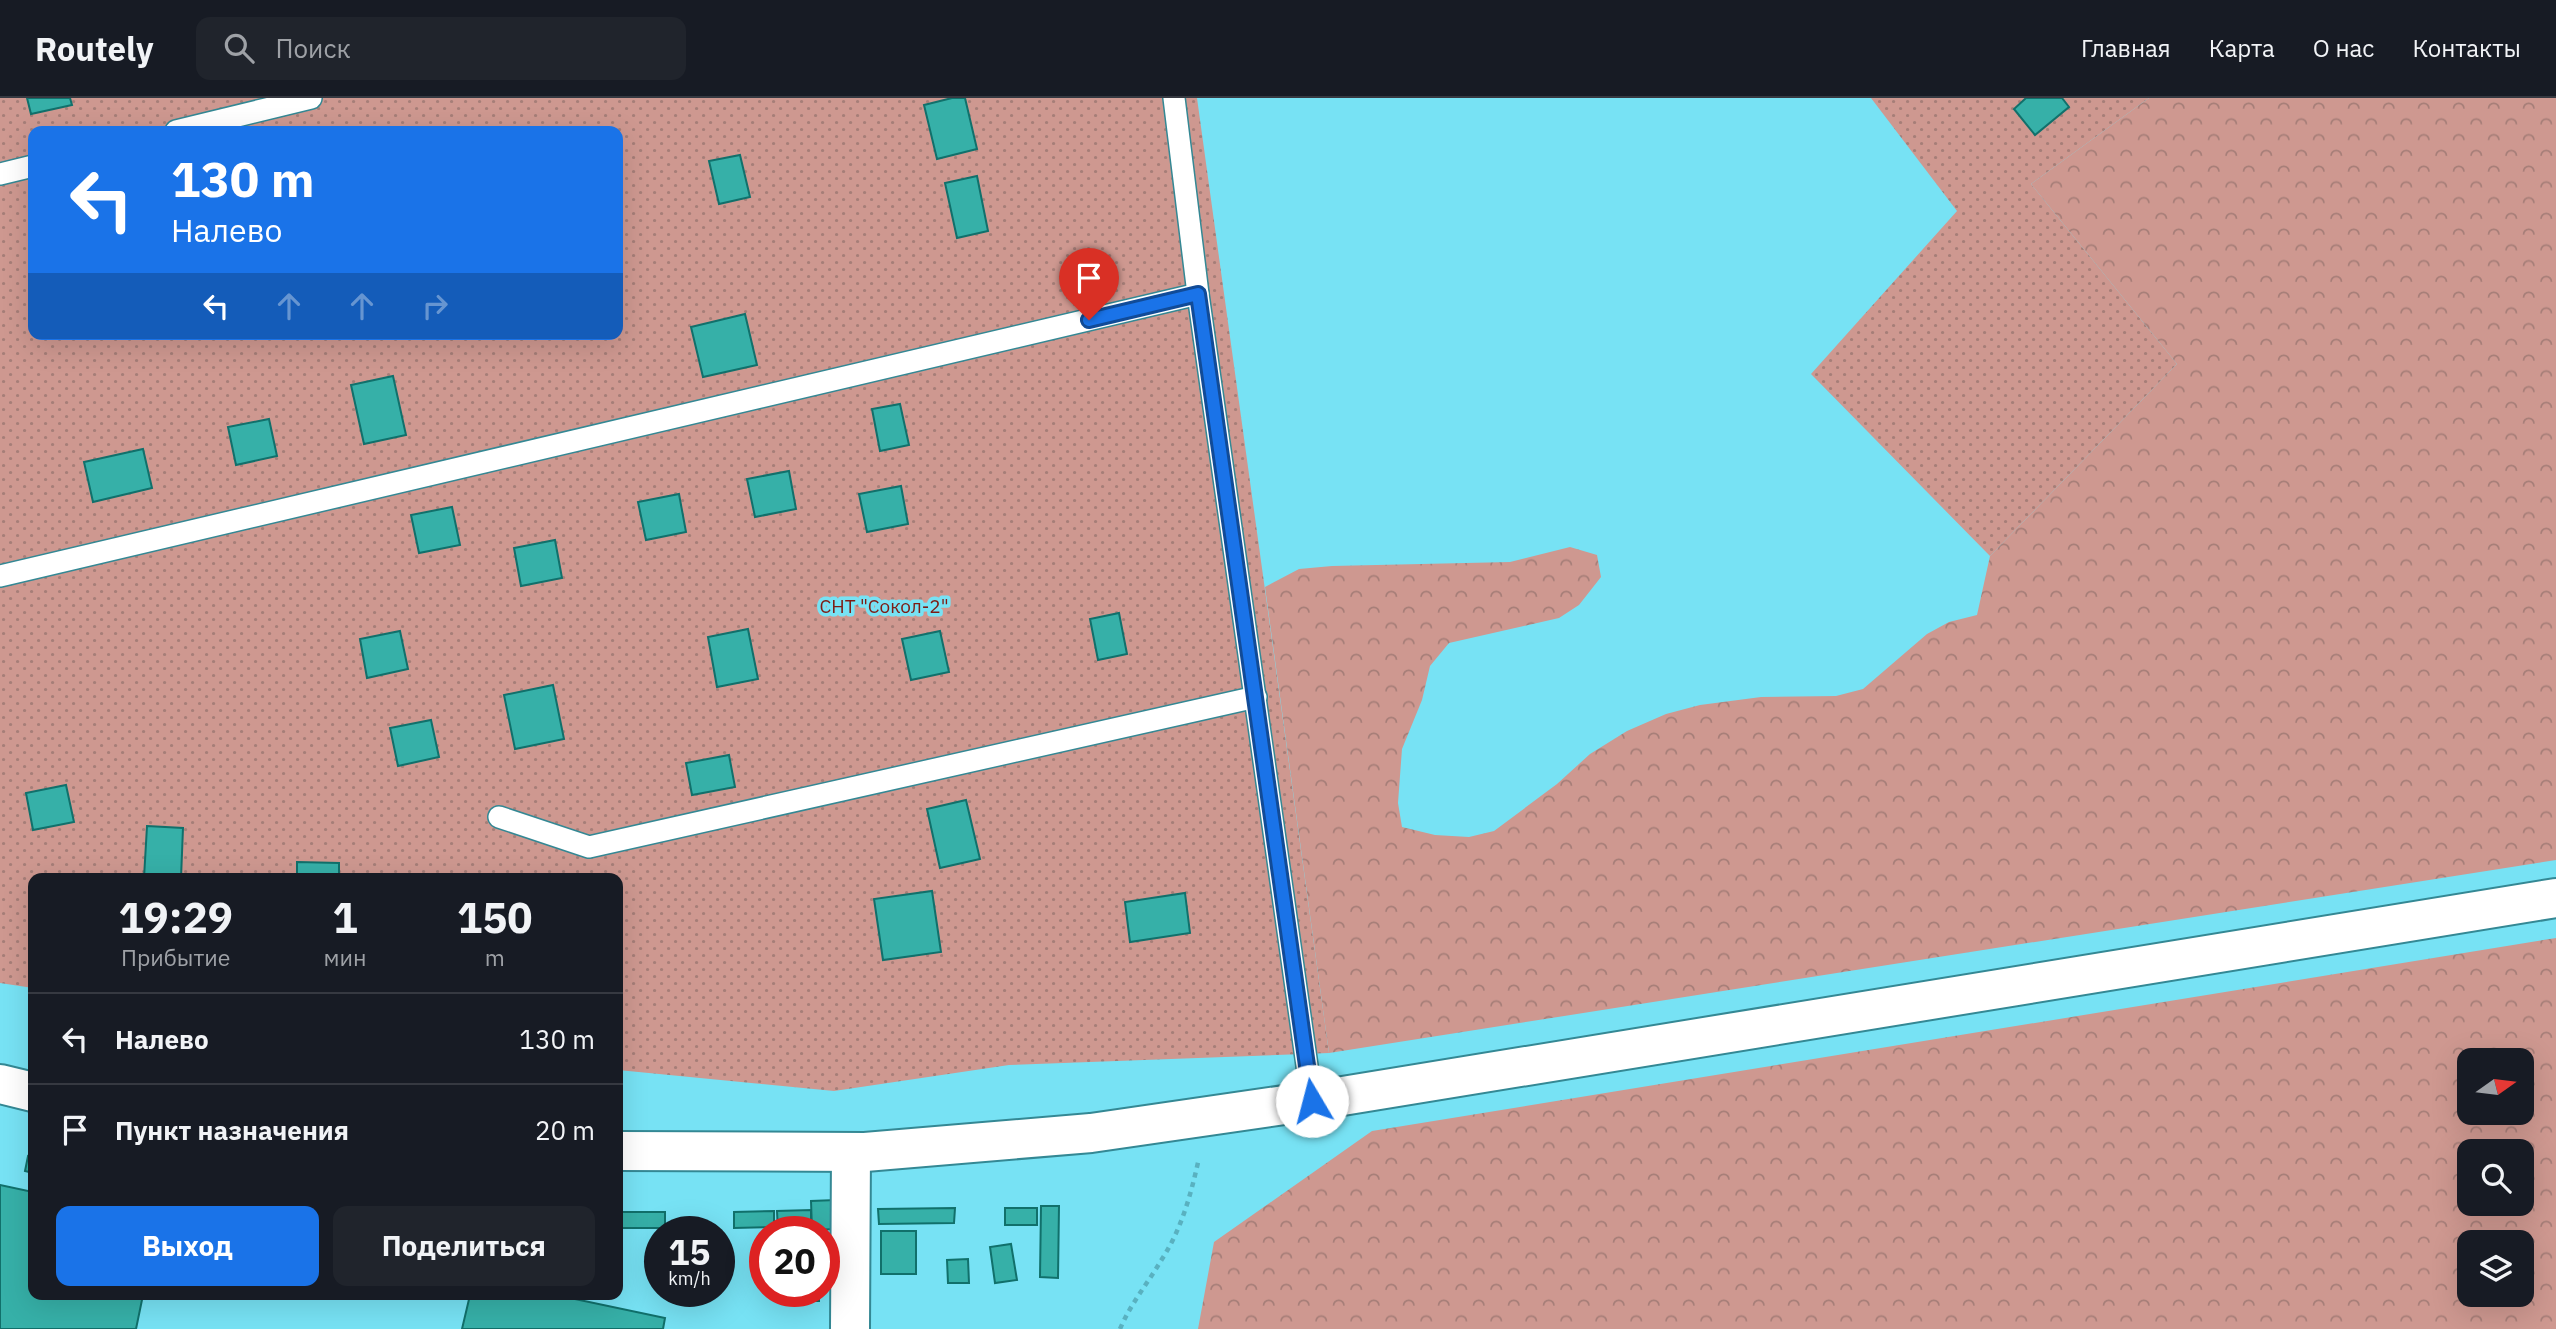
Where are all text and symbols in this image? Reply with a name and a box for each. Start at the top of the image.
search box [196,17,686,80]
text: Routely [35,27,154,70]
icon: search [220,29,258,67]
text: Поиск [276,31,351,65]
text: Главная [2081,32,2171,64]
text: Карта [2209,32,2275,64]
text: О нас [2313,32,2374,64]
text: Контакты [2412,32,2521,64]
text: 130 m [171,147,315,210]
icon: left [56,154,147,245]
text: Налево [171,209,282,251]
pin [1059,248,1119,320]
icon: arrive [1070,259,1108,297]
icon: left [197,287,235,325]
icon: ahead [270,287,308,325]
icon: ahead [343,287,381,325]
icon: right [416,287,454,325]
park label: СНТ "Сокол-2" [819,594,949,618]
text: 19:29 [118,890,233,945]
text: 1 [332,890,358,945]
text: 150 [457,890,533,945]
text: Прибытие [121,942,230,972]
text: мин [323,942,367,972]
text: m [485,942,505,972]
icon: left [56,1020,94,1058]
text: Налево [115,1022,209,1056]
text: 130 m [519,1022,595,1056]
north arrow [2457,1048,2534,1125]
map controls [2457,1048,2534,1307]
position arrow [1275,1064,1349,1138]
icon: arrive [56,1111,94,1149]
text: Пункт назначения [115,1113,349,1147]
text: 20 m [535,1113,595,1147]
button: search [2457,1139,2534,1216]
button: Выход [56,1206,319,1286]
button: Поделиться [333,1206,595,1286]
speed limit sign: 20 [749,1216,840,1307]
text: 15 [668,1229,711,1275]
button: layers [2457,1230,2534,1307]
text: km/h [668,1267,711,1290]

